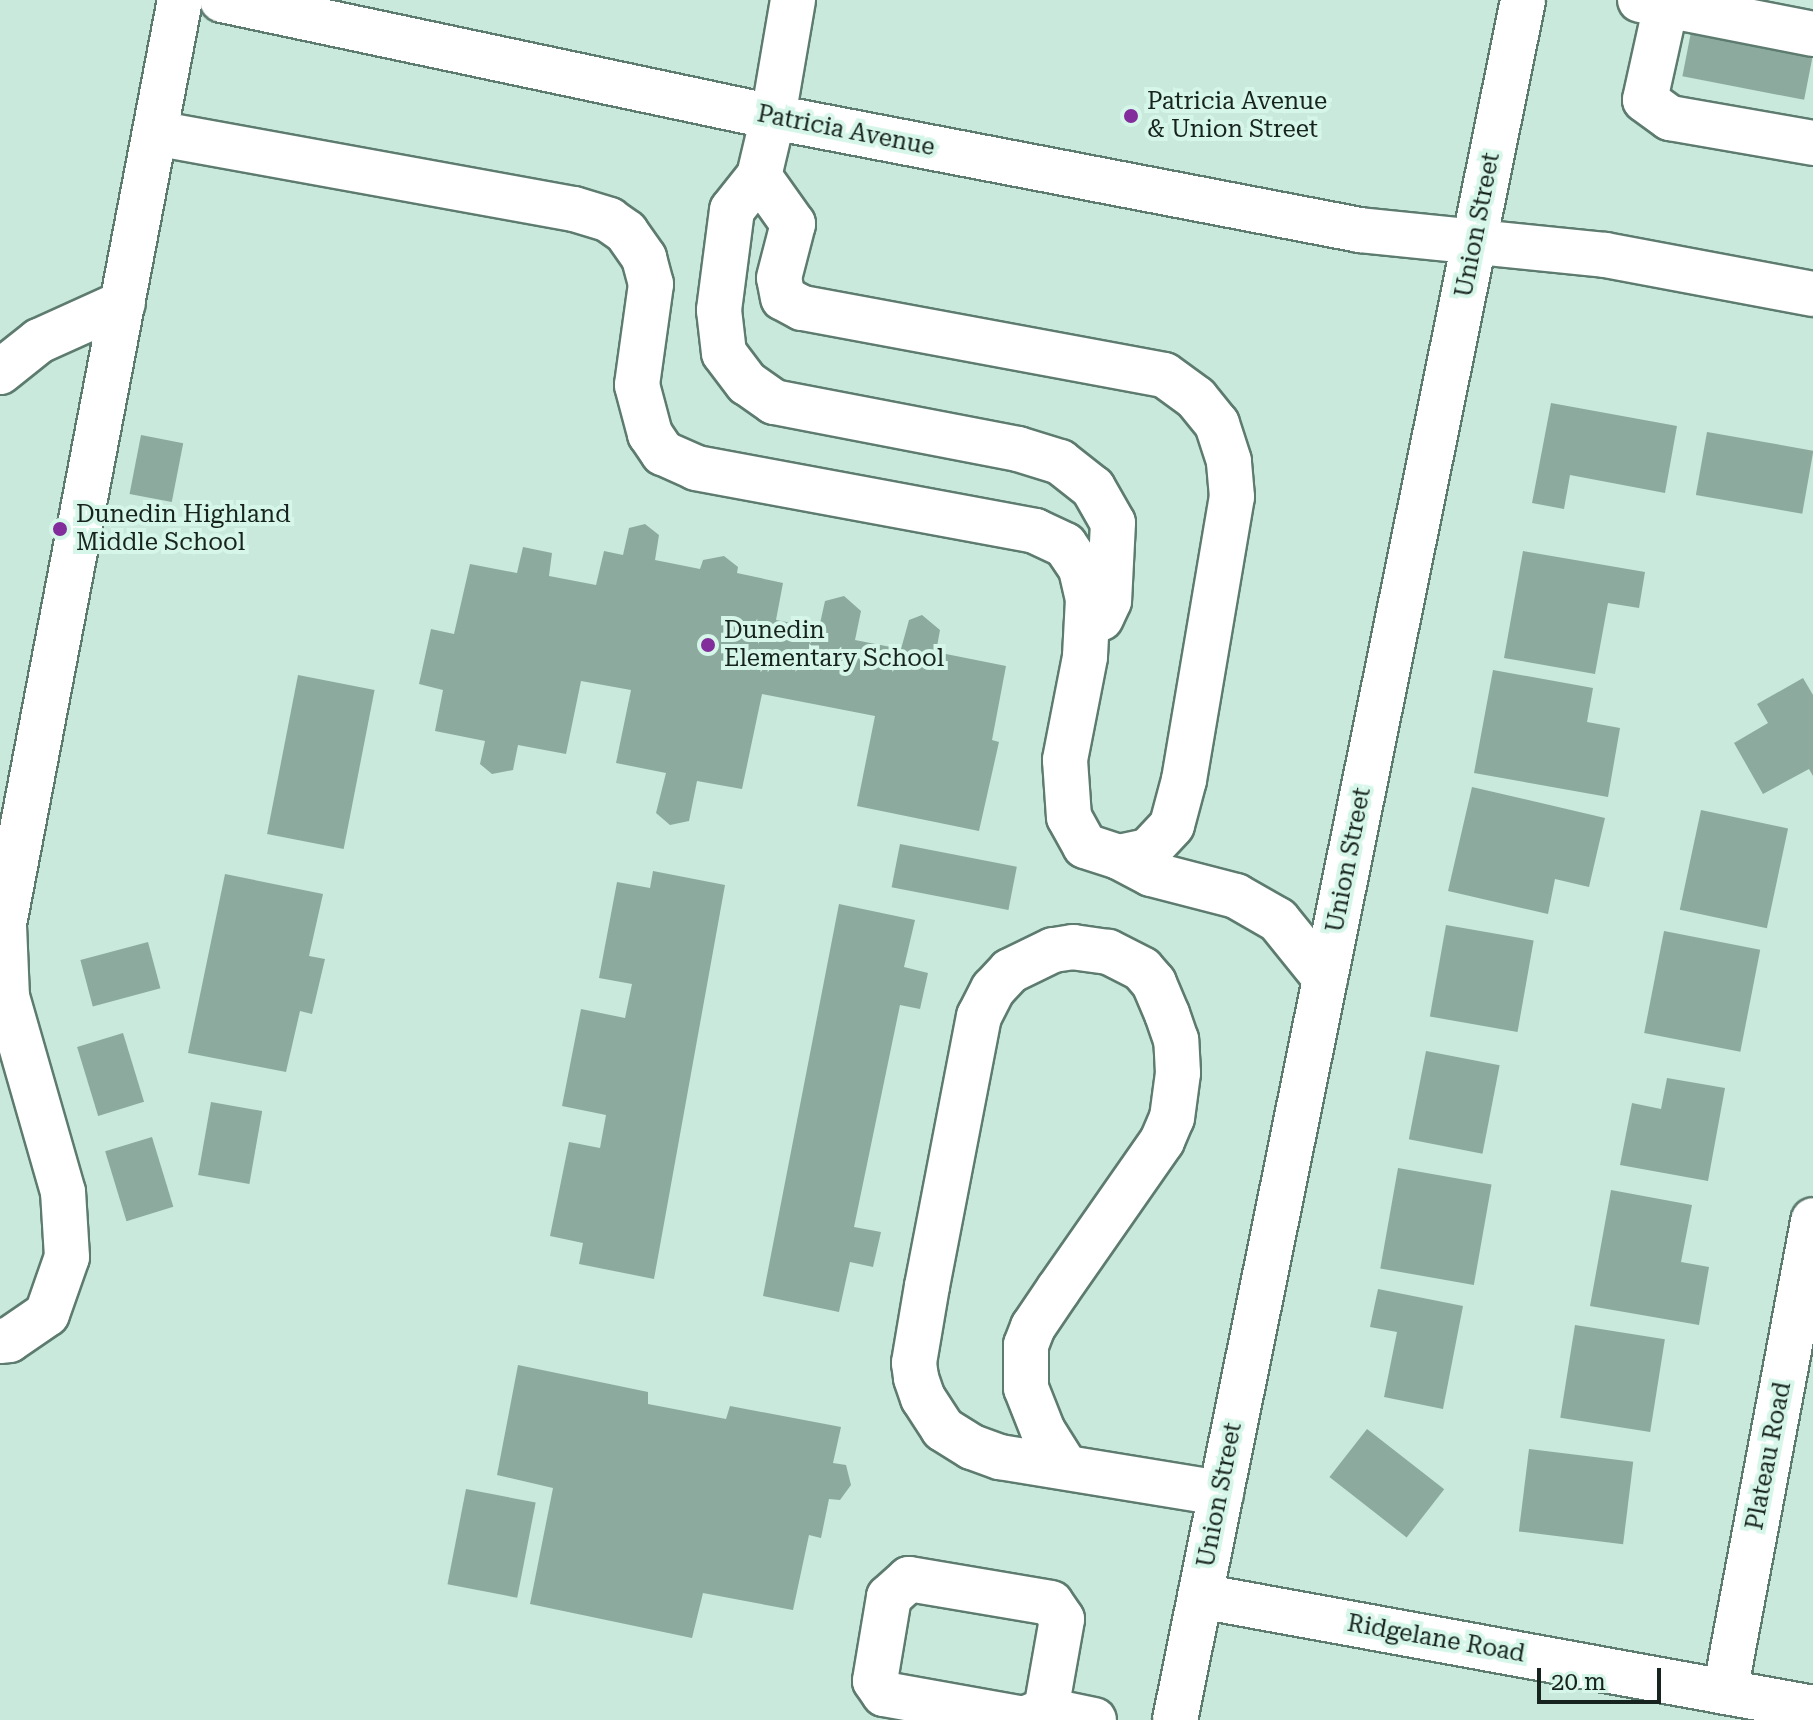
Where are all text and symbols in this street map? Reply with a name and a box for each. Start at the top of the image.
place label: Patricia Avenue & Union Street [1147,88,1327,144]
street label: Patricia Avenue [755,100,937,162]
marker: Patricia Avenue & Union Street [1122,107,1140,125]
street label: Union Street [1450,150,1506,300]
place label: Dunedin Highland Middle School [76,501,291,557]
marker: Dunedin Highland Middle School [51,520,69,538]
place label: Dunedin Elementary School [724,617,944,673]
marker: Dunedin Elementary School [699,636,717,654]
street label: Union Street [1321,785,1377,935]
street label: Plateau Road [1741,1380,1797,1532]
street label: Union Street [1192,1420,1248,1570]
street label: Ridgelane Road [1345,1609,1527,1669]
scale bar [1541,1652,1665,1702]
text: 20 m [1551,1668,1606,1696]

